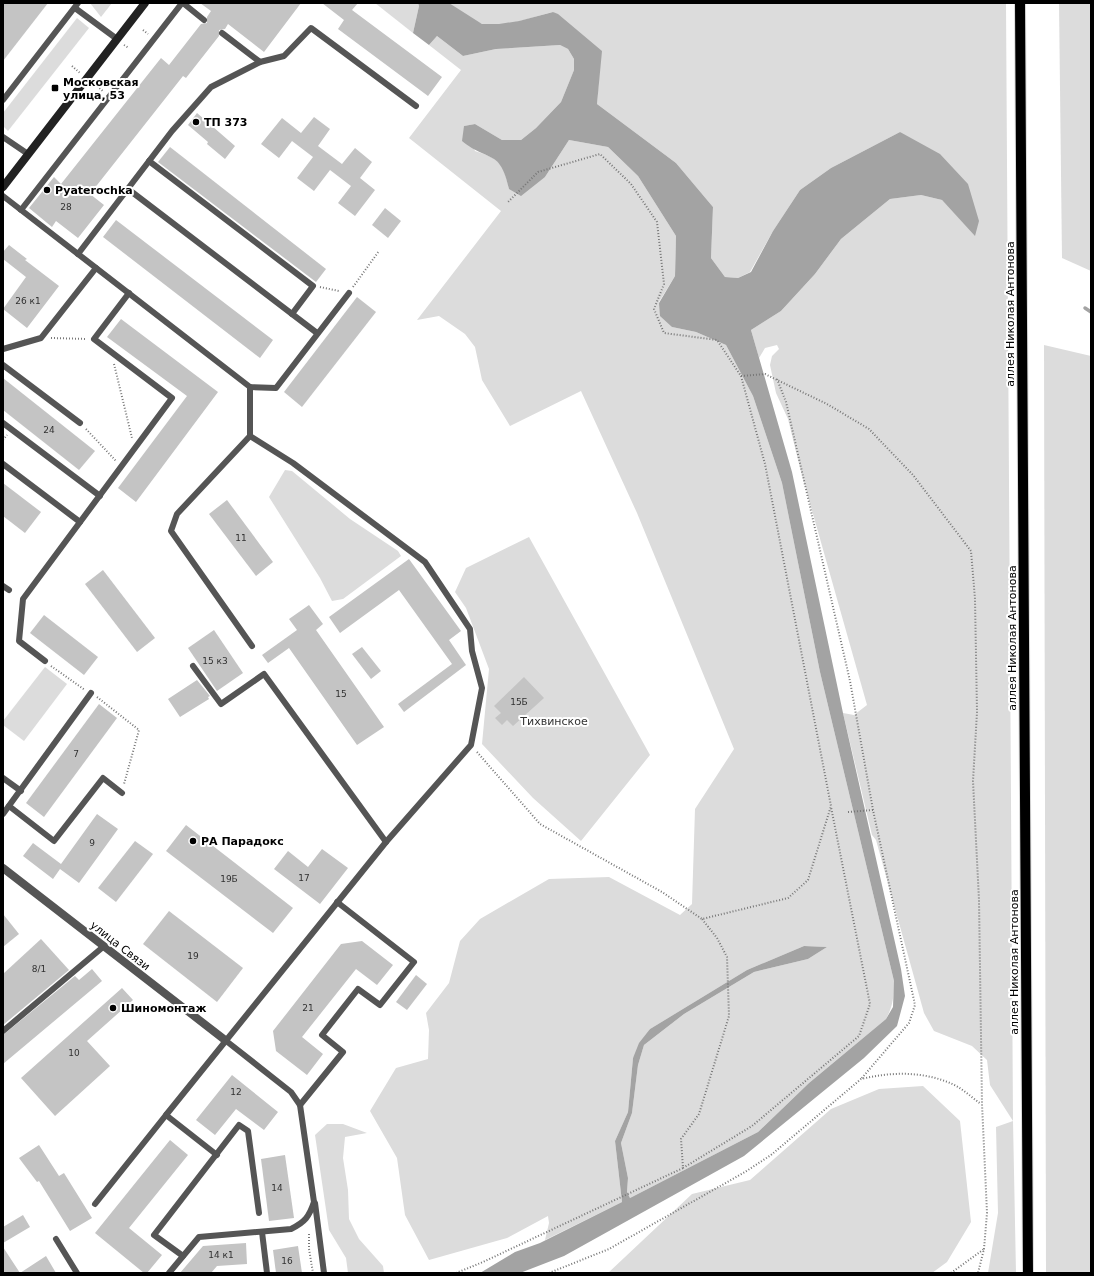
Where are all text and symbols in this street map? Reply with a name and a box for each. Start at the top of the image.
place label: Московская улица, 53 [63,76,138,102]
marker: Московская улица, 53 [50,83,60,93]
place label: ТП 373 [204,116,248,129]
marker: ТП 373 [191,117,201,127]
place label: Pyaterochka [55,184,133,197]
marker: Pyaterochka [42,185,52,195]
house number: 28 [60,202,72,212]
street label: аллея Николая Антонова [1004,241,1017,387]
house number: 26 к1 [15,296,41,306]
house number: 24 [43,425,55,435]
house number: 11 [235,533,247,543]
street label: аллея Николая Антонова [1006,565,1019,711]
house number: 15 к3 [202,656,228,666]
house number: 15 [335,689,347,699]
house number: 15Б [510,697,528,707]
park label: Тихвинское [519,715,588,728]
house number: 7 [73,749,79,759]
place label: РА Парадокс [201,835,284,848]
marker: РА Парадокс [188,836,198,846]
house number: 9 [89,838,95,848]
house number: 17 [298,873,310,883]
house number: 19Б [220,874,238,884]
street label: аллея Николая Антонова [1008,889,1021,1035]
street label: улица Связи [88,919,152,973]
house number: 19 [187,951,199,961]
house number: 8/1 [32,964,46,974]
place label: Шиномонтаж [121,1002,206,1015]
marker: Шиномонтаж [108,1003,118,1013]
house number: 21 [302,1003,314,1013]
house number: 10 [68,1048,80,1058]
house number: 12 [230,1087,242,1097]
house number: 14 [271,1183,283,1193]
house number: 14 к1 [208,1250,234,1260]
house number: 16 [281,1256,293,1266]

